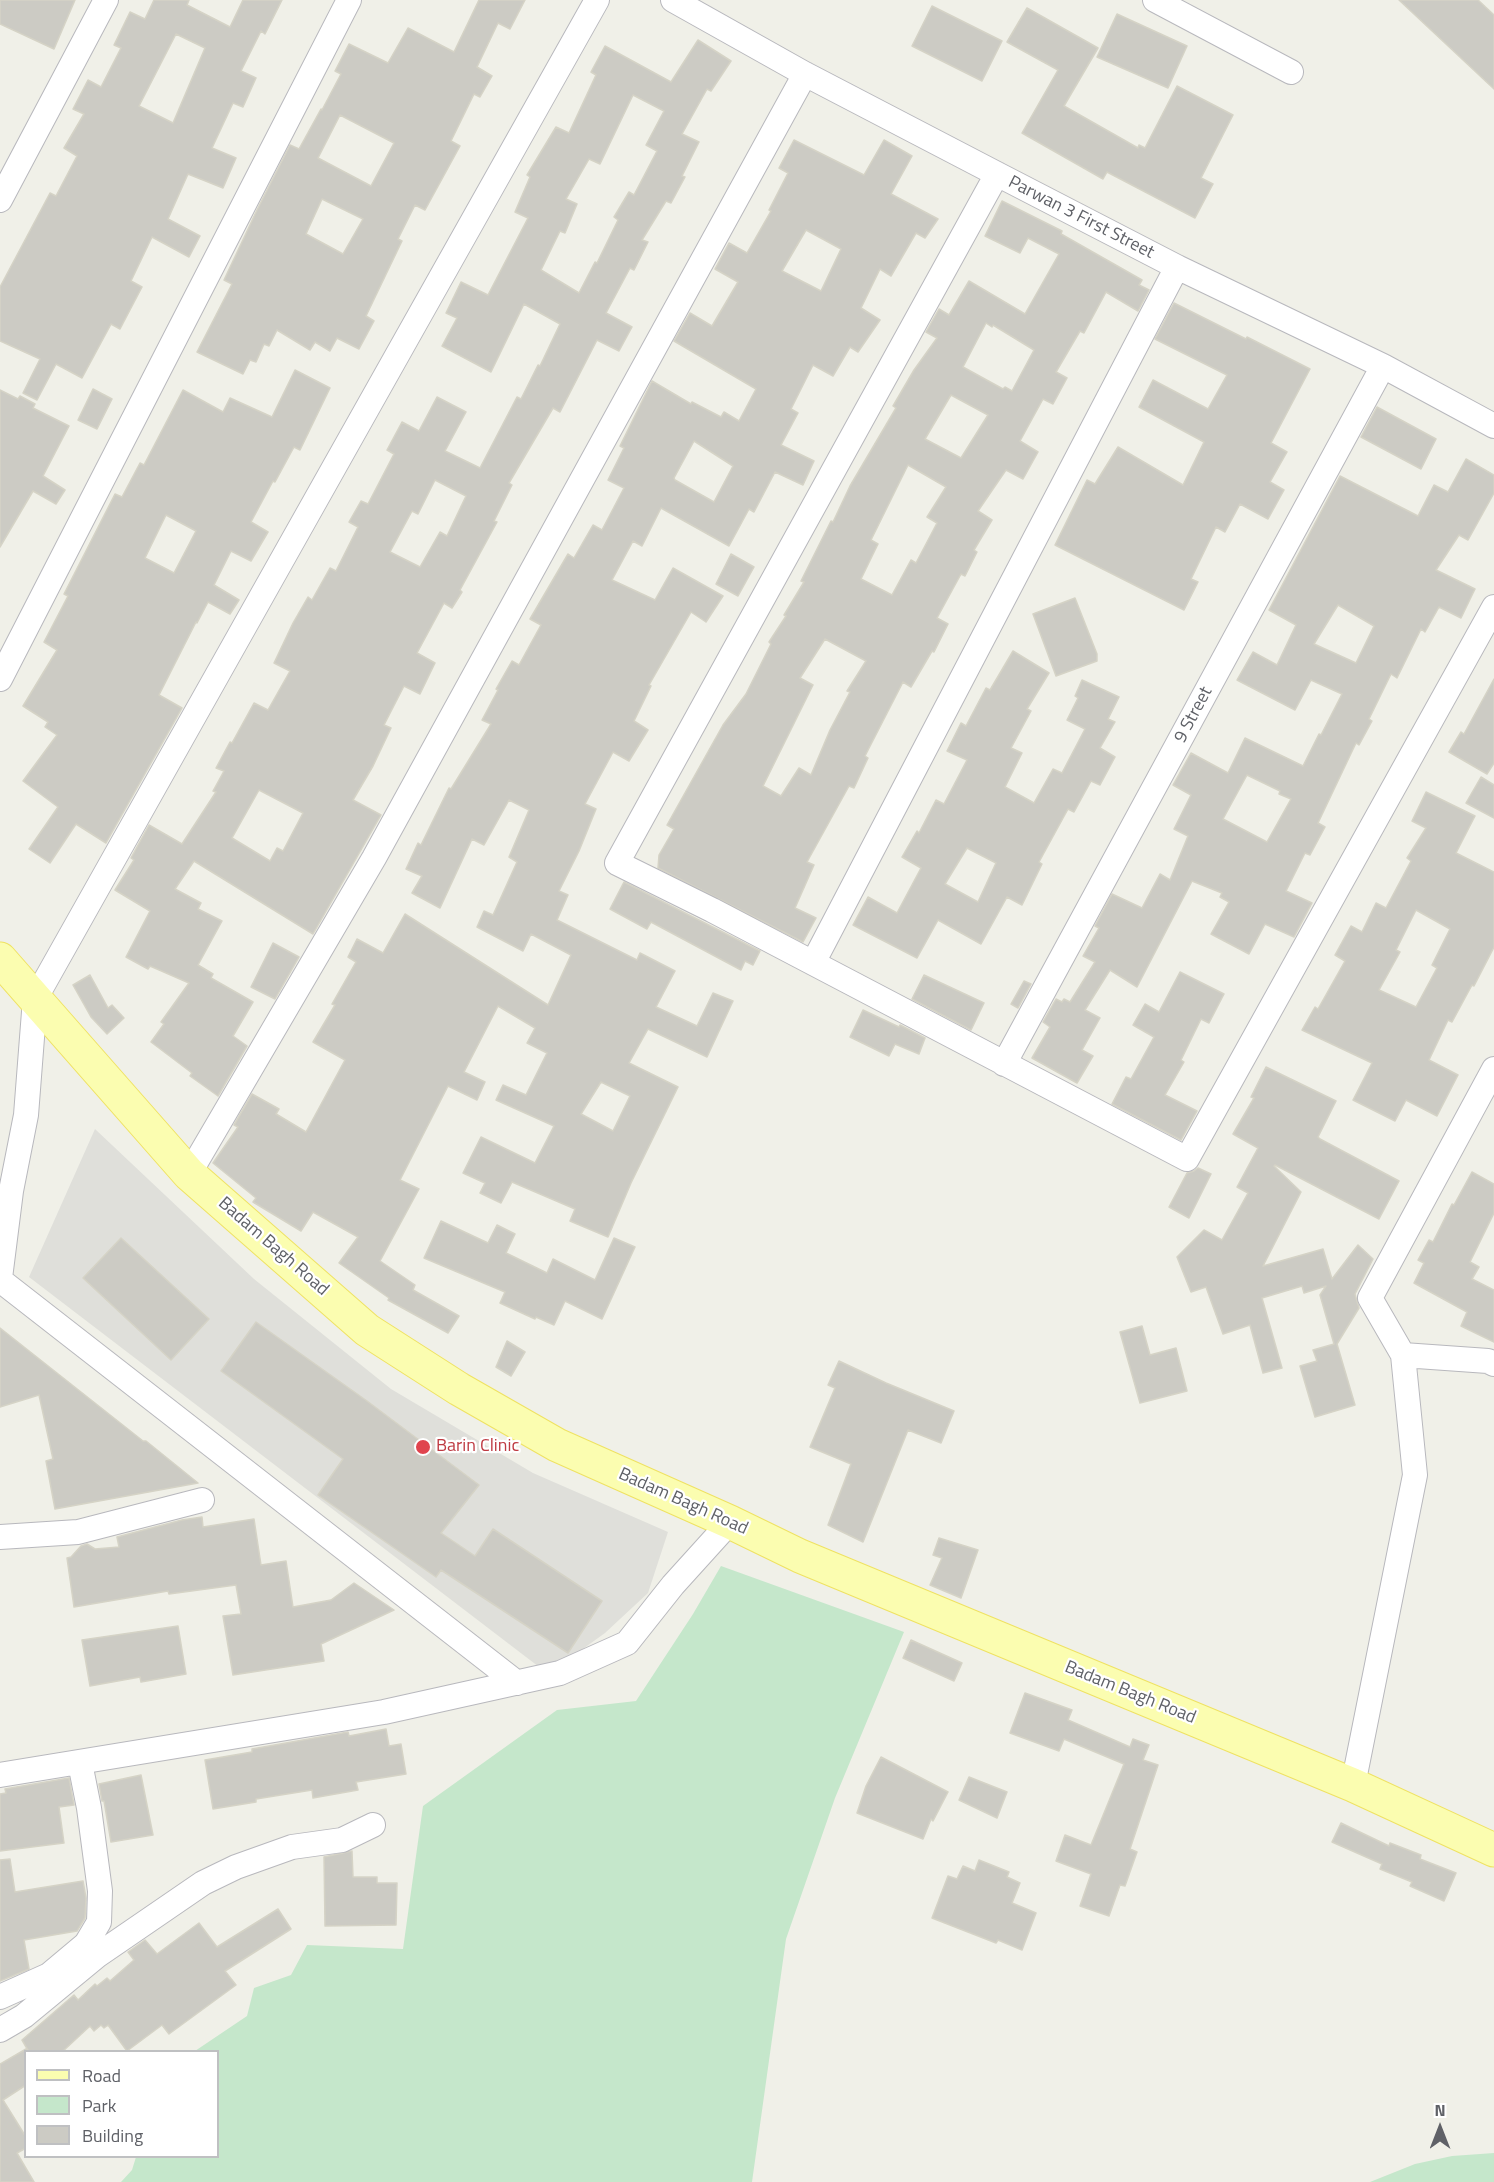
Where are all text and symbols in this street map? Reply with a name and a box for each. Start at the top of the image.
street label: Parwan 3 First Street [1004,172,1158,264]
street label: 9 Street [1170,683,1218,747]
street label: Badam Bagh Road [213,1193,333,1301]
place label: Barin Clinic [436,1436,519,1458]
marker: Barin Clinic [414,1438,432,1456]
street label: Badam Bagh Road [615,1464,751,1540]
street label: Badam Bagh Road [1061,1657,1199,1729]
legend [24,2050,219,2158]
text: Road [82,2062,121,2089]
text: Park [82,2092,116,2119]
north arrow [1410,2098,1470,2158]
text: N [1434,2098,1446,2122]
text: Building [82,2122,143,2149]

